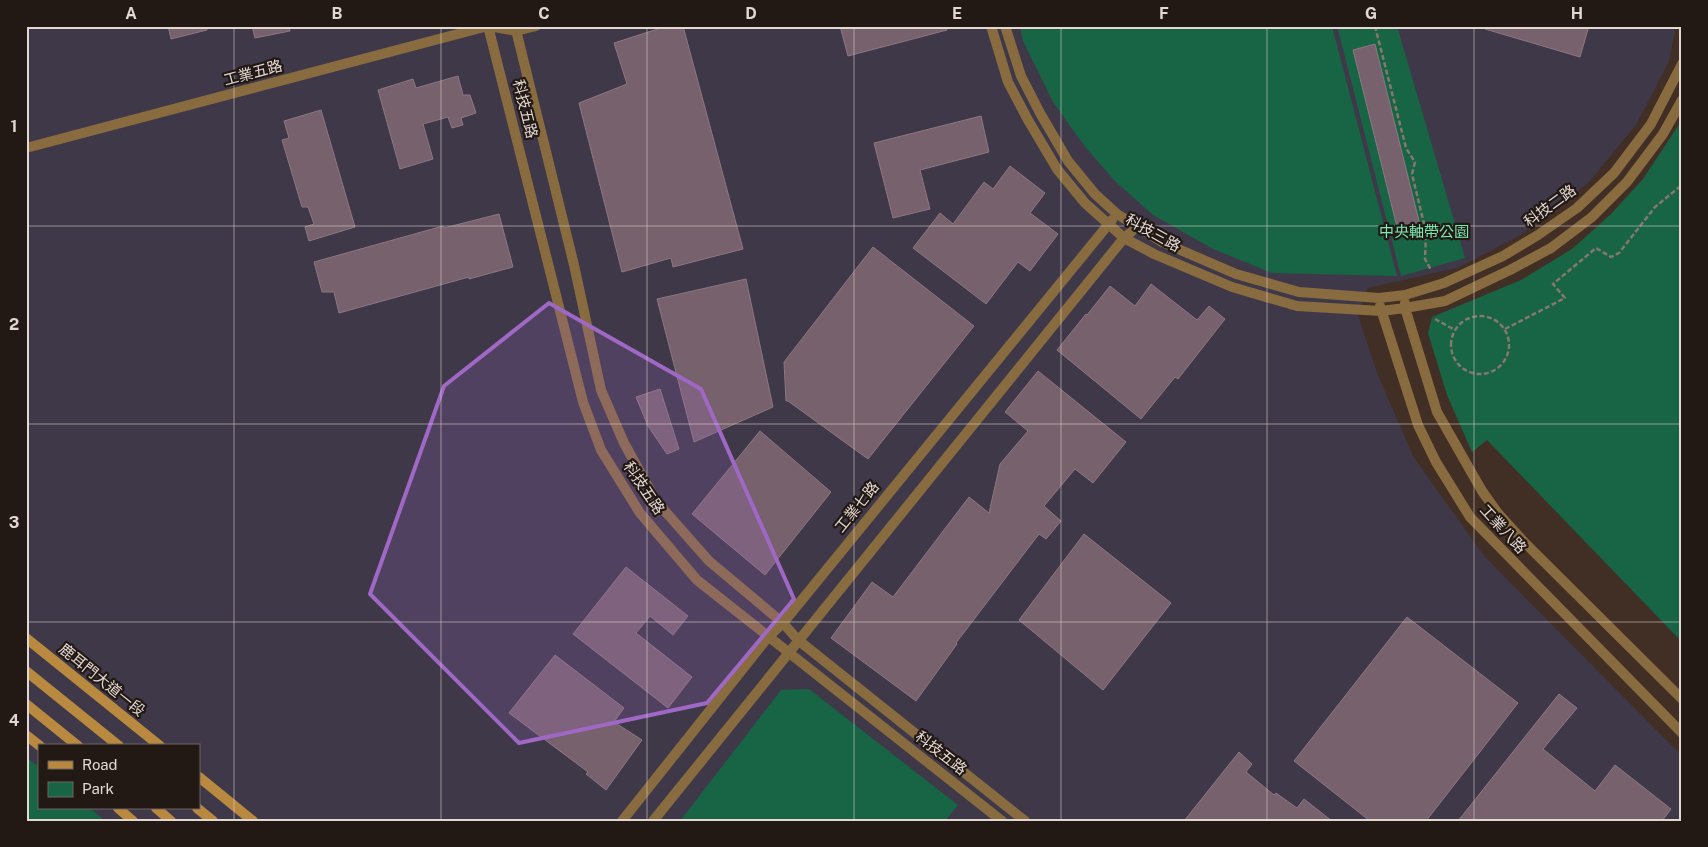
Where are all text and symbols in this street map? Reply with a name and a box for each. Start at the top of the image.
text: A [125,4,137,23]
text: B [332,4,343,23]
text: C [538,4,550,23]
text: D [745,4,757,23]
text: E [952,4,962,23]
text: F [1159,4,1169,23]
text: G [1365,4,1377,23]
text: H [1571,4,1583,23]
street label: 工業五路 [222,57,284,88]
street label: 科技五路 [510,78,541,140]
text: 1 [11,117,17,136]
street label: 科技二路 [1520,181,1579,230]
street label: 科技三路 [1123,211,1184,255]
park label: 中央軸帶公園 [1379,223,1469,240]
text: 2 [9,315,19,334]
street label: 科技五路 [621,458,668,517]
street label: 工業七路 [831,478,882,535]
street label: 工業八路 [1477,501,1530,556]
text: 3 [9,513,19,532]
street label: 鹿耳門大道一段 [56,640,148,719]
text: 4 [9,711,20,730]
street label: 科技五路 [912,727,970,778]
legend [38,744,200,810]
text: Road [82,756,118,773]
text: Park [82,780,114,797]

